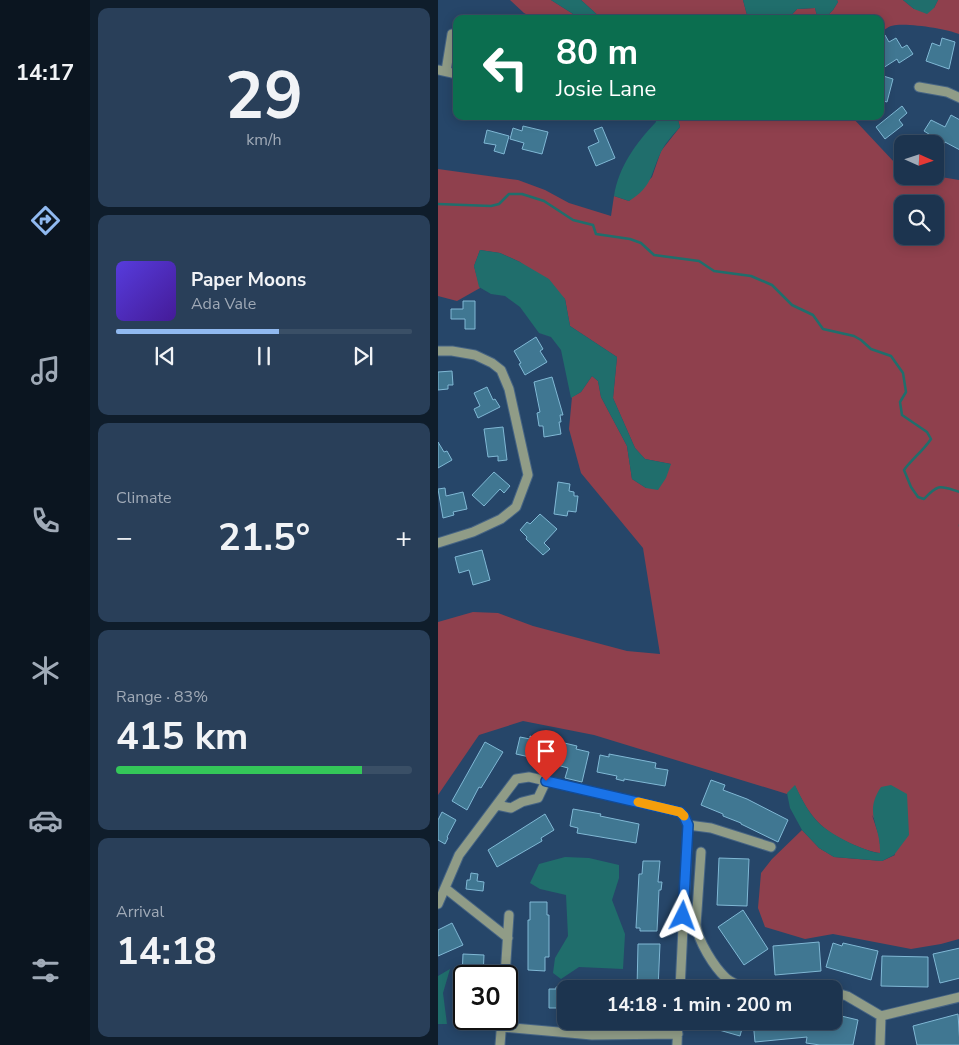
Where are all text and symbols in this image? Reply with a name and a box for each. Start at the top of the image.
text: 80 m [556,29,638,76]
icon: left [473,35,538,100]
text: 29 [225,52,303,141]
text: 14:17 [16,58,74,88]
text: Josie Lane [556,74,656,104]
text: km/h [246,129,282,151]
north arrow [894,135,944,185]
map controls [894,135,944,245]
button: search [894,195,944,245]
icon: directions [28,203,63,238]
text: Paper Moons [191,267,306,293]
text: Ada Vale [191,293,256,315]
icon: previous [151,342,179,370]
icon: pause [250,342,278,370]
icon: next [349,342,377,370]
icon: music [28,353,63,388]
text: Climate [116,487,171,509]
icon: phone [28,503,63,538]
text: 21.5° [218,512,310,563]
text: − [116,519,133,557]
text: + [395,519,412,557]
icon: climate [28,653,63,688]
text: Range · 83% [116,686,208,708]
text: 415 km [116,711,248,762]
pin [525,730,567,781]
icon: arrive [532,737,560,765]
icon: car [28,803,63,838]
position arrow [656,889,708,941]
text: Arrival [116,901,164,923]
text: 14:18 [116,926,217,977]
icon: filters [28,953,63,988]
speed limit sign: 30 [453,965,518,1030]
text: 14:18 · 1 min · 200 m [607,992,792,1018]

